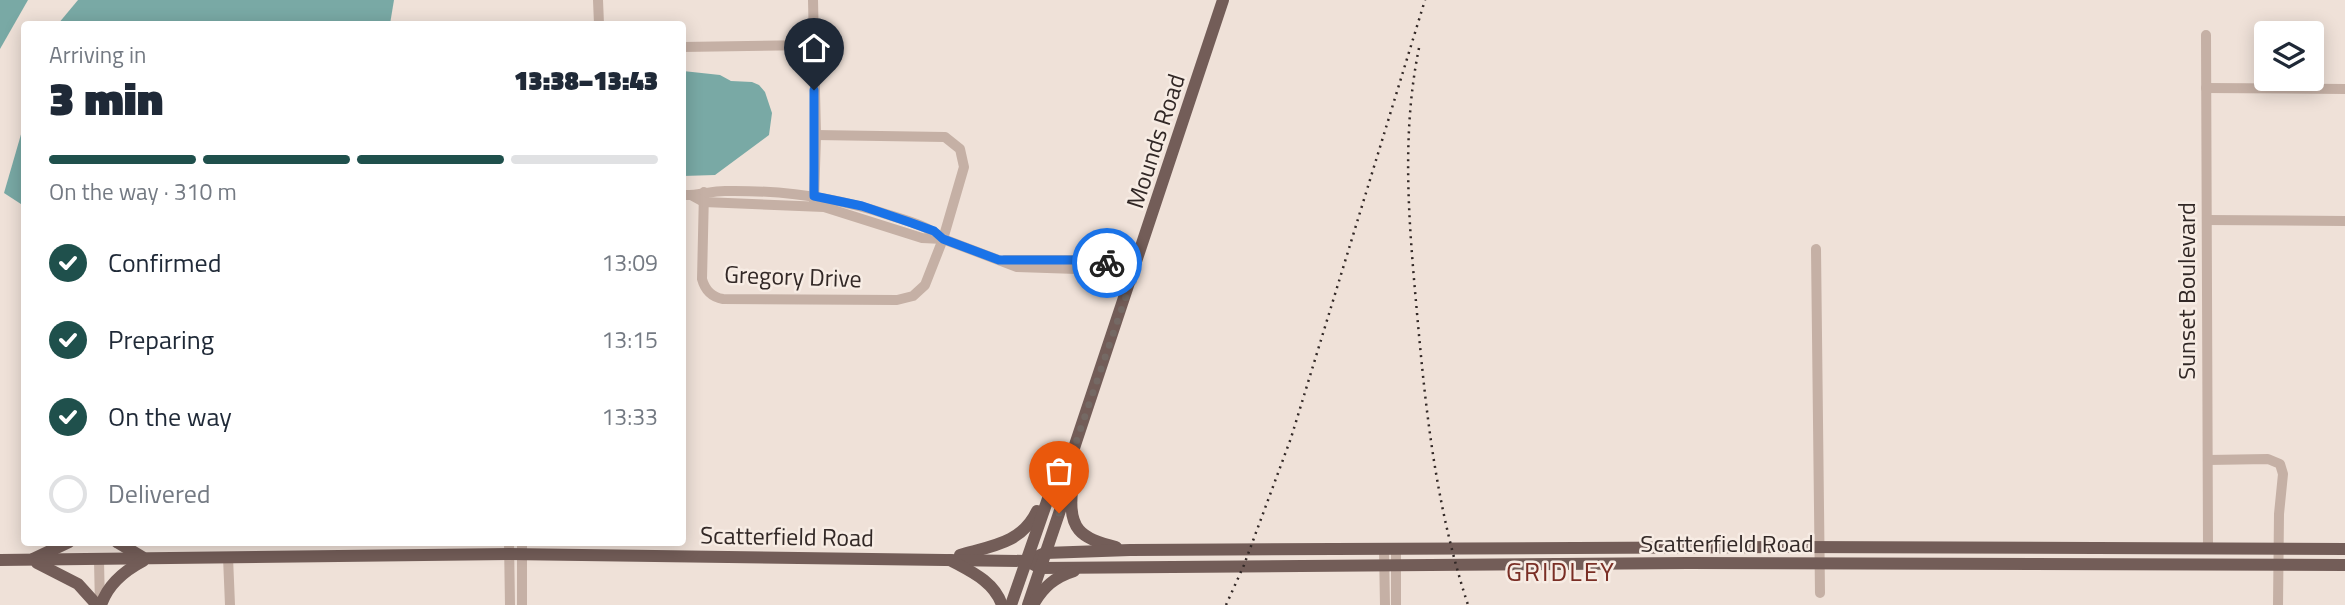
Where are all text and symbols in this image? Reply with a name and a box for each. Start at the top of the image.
pin [784,18,844,90]
map controls [2254,21,2324,91]
button: layers [2254,21,2324,91]
icon: home [795,29,833,67]
text: Arriving in [49,37,146,72]
text: 13:38–13:43 [514,61,658,100]
text: 3 min [49,63,163,133]
street label: Mounds Road [1116,69,1194,213]
text: On the way · 310 m [49,174,237,209]
street label: Sunset Boulevard [2168,202,2204,380]
courier [1072,228,1142,298]
text: Confirmed [108,243,222,282]
icon: check [49,244,87,282]
icon: bike [1088,244,1126,282]
text: 13:09 [601,245,658,280]
street label: Gregory Drive [724,256,862,296]
text: Preparing [108,320,214,359]
icon: check [49,321,87,359]
text: 13:15 [601,322,658,357]
text: On the way [108,397,232,436]
icon: check [49,398,87,436]
text: 13:33 [601,399,658,434]
pin [1029,441,1089,513]
icon: bag [1040,452,1078,490]
text: Delivered [108,474,211,513]
street label: Scatterfield Road [700,516,874,556]
street label: Scatterfield Road [1640,525,1814,561]
district label: GRIDLEY [1506,552,1616,591]

